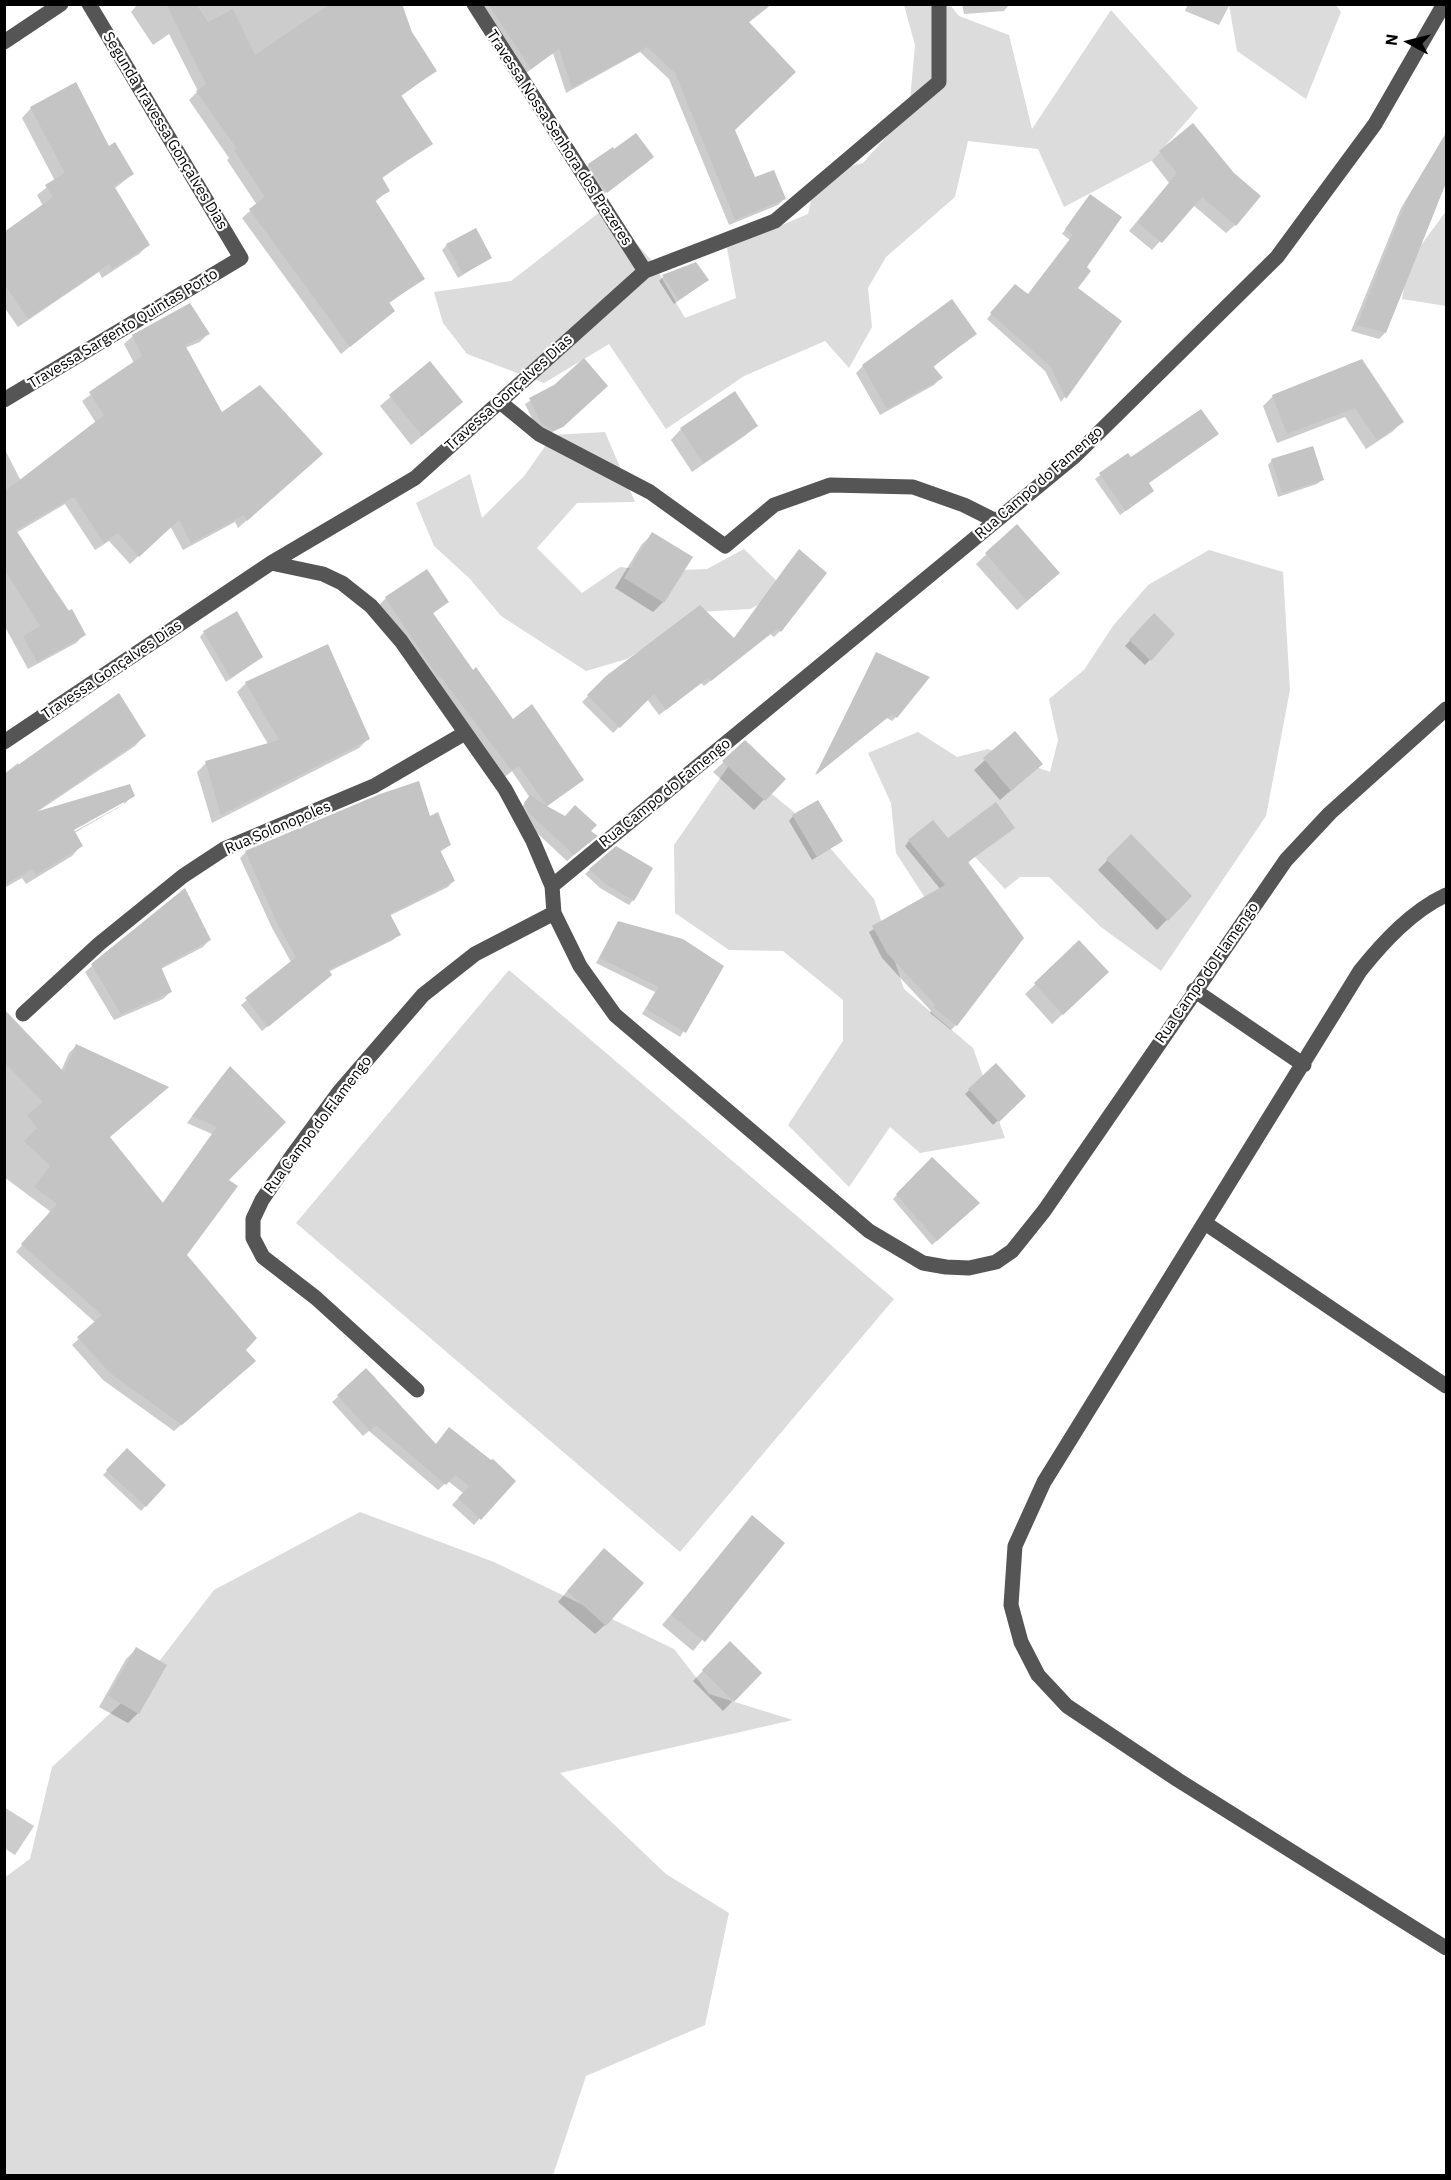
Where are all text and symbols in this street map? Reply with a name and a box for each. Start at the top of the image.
north arrow [1379,12,1439,72]
street label: Travessa Nossa Senhora dos Prazeres [482,27,636,249]
street label: Segunda Travessa Gonçalves Dias [99,29,231,233]
text: N [1381,33,1402,47]
street label: Travessa Sargento Quintas Porto [25,265,221,393]
street label: Travessa Gonçalves Dias [442,331,576,455]
street label: Rua Campo do Famengo [971,423,1107,543]
street label: Travessa Gonçalves Dias [39,616,185,724]
street label: Rua Campo do Famengo [596,735,734,851]
street label: Rua Solonopoles [223,798,333,858]
street label: Rua Campo do Flamengo [1151,899,1263,1047]
street label: Rua Campo do Flamengo [260,1053,376,1197]

